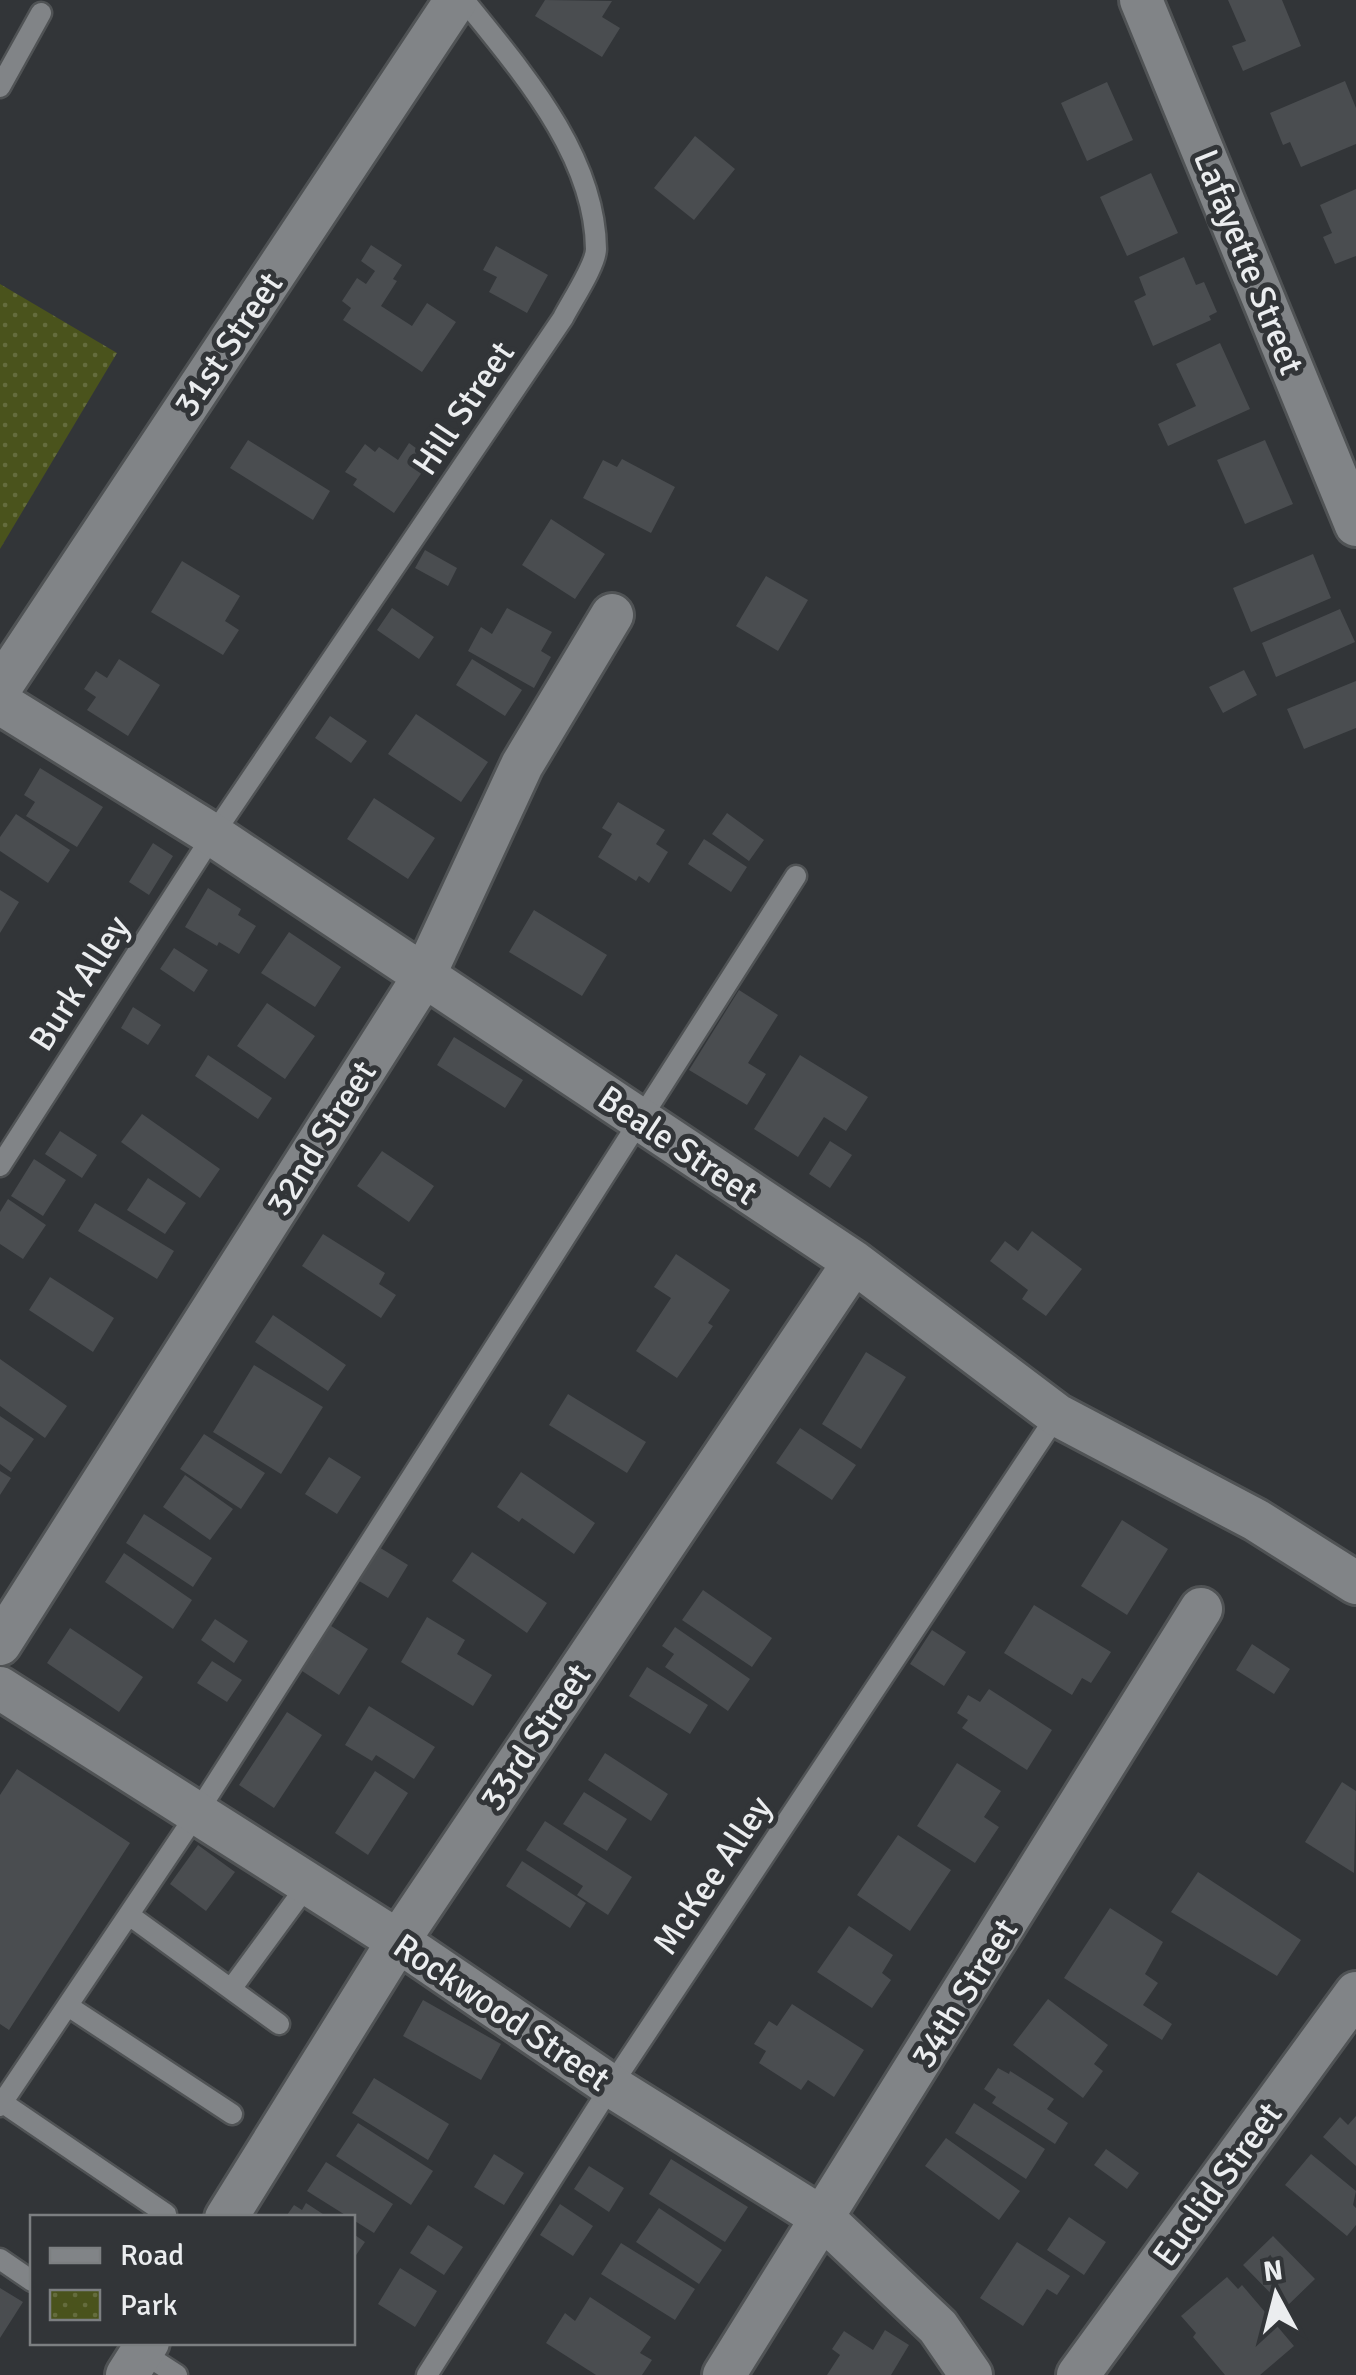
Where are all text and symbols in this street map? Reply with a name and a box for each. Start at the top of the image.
street label: Lafayette Street [1184,143,1313,381]
street label: 31st Street [165,264,292,424]
street label: Hill Street [403,333,524,483]
street label: Burk Alley [20,908,139,1059]
street label: 32nd Street [257,1053,386,1224]
street label: Beale Street [590,1076,766,1214]
street label: 33rd Street [471,1656,600,1819]
street label: McKee Alley [644,1788,781,1963]
street label: 34th Street [902,1911,1027,2076]
street label: Rockwood Street [385,1924,618,2101]
street label: Euclid Street [1144,2094,1291,2275]
legend [30,2215,355,2345]
text: Road [120,2237,184,2274]
north arrow [1226,2245,1326,2345]
text: N [1261,2253,1285,2289]
text: Park [120,2287,178,2324]

